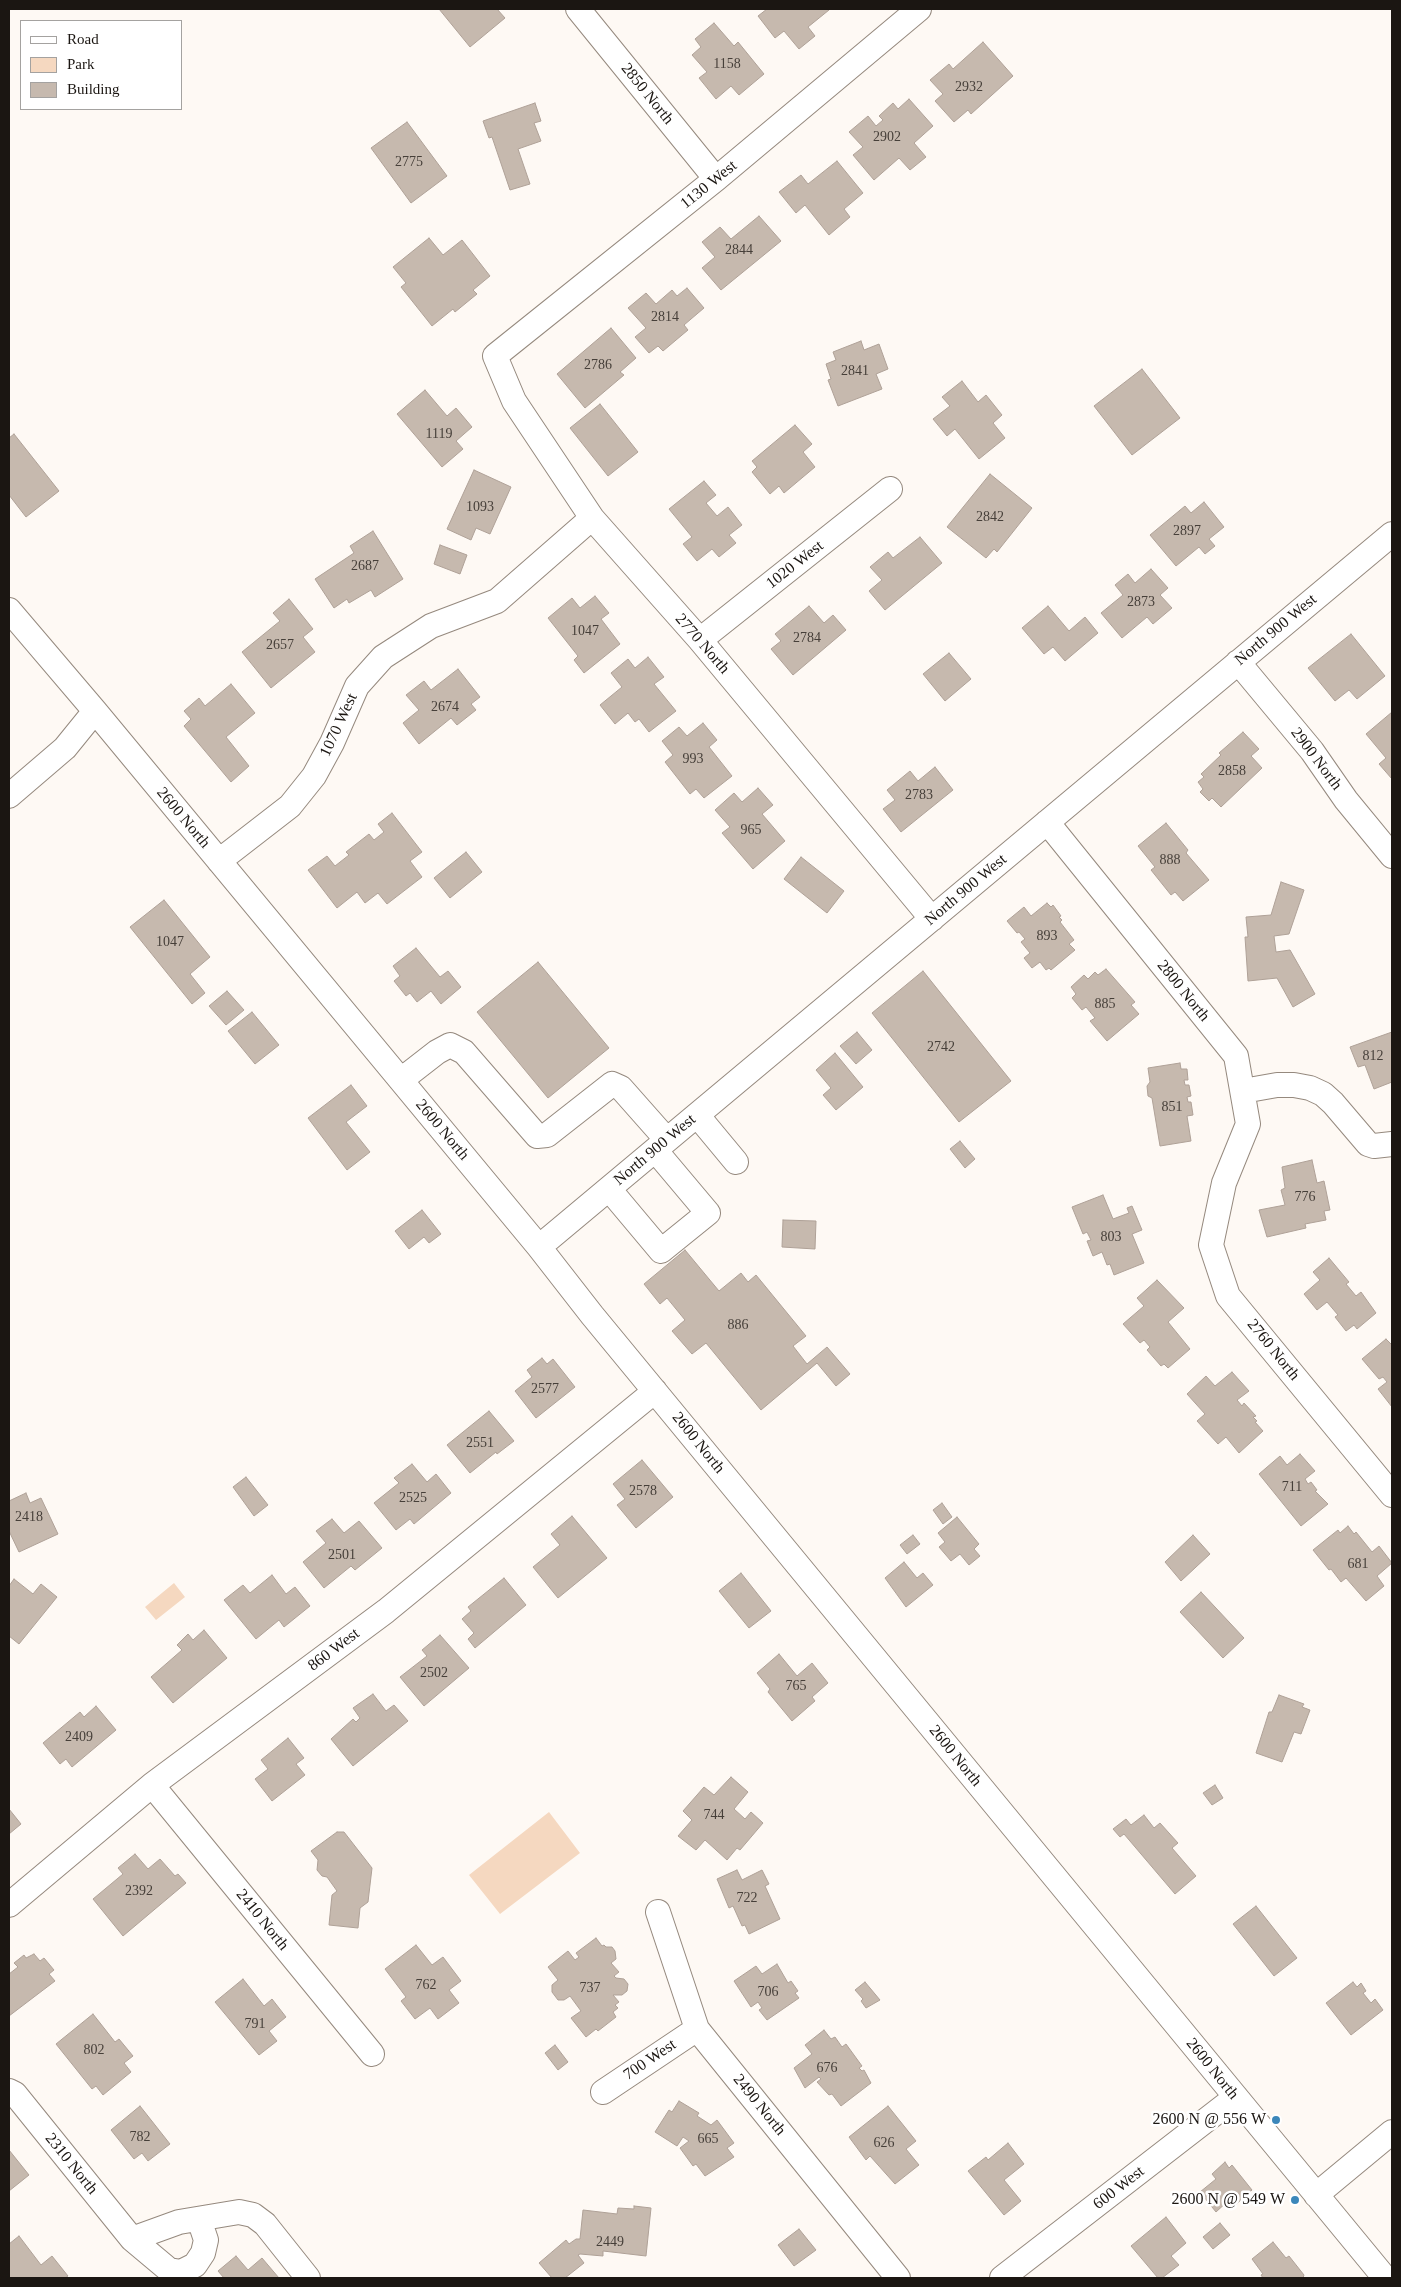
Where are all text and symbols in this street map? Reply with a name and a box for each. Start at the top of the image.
legend [20,20,182,110]
text: Road [67,31,99,47]
text: Park [67,56,95,72]
house number: 1158 [713,56,741,72]
street label: 2850 North [616,59,678,129]
house number: 2932 [955,79,983,95]
text: Building [67,81,120,97]
house number: 2902 [873,129,901,145]
house number: 2775 [395,154,423,170]
street label: 1130 West [677,156,741,214]
house number: 2844 [725,242,753,258]
house number: 2814 [651,309,679,325]
house number: 2786 [584,357,612,373]
house number: 2841 [841,363,869,379]
house number: 1119 [426,426,452,442]
house number: 1093 [466,499,494,515]
house number: 2842 [976,509,1004,525]
house number: 2897 [1173,523,1201,539]
street label: 1020 West [762,537,828,593]
house number: 2687 [351,558,379,574]
street label: North 900 West [1231,590,1321,670]
house number: 2873 [1127,594,1155,610]
street label: 2770 North [671,610,733,678]
house number: 1047 [571,623,599,639]
house number: 2784 [793,630,821,646]
house number: 2657 [266,637,294,653]
street label: 1070 West [316,690,362,760]
house number: 2674 [431,699,459,715]
street label: 2900 North [1286,724,1346,794]
house number: 993 [682,751,704,767]
house number: 2858 [1218,763,1246,779]
street label: 2600 North [152,784,214,852]
house number: 2783 [905,787,933,803]
house number: 965 [740,822,761,838]
street label: North 900 West [921,850,1011,930]
house number: 888 [1160,852,1180,868]
house number: 893 [1036,928,1058,944]
house number: 1047 [156,934,184,950]
street label: 2800 North [1152,956,1214,1026]
house number: 885 [1094,996,1116,1012]
house number: 2742 [927,1039,955,1055]
house number: 812 [1362,1048,1384,1064]
street label: 2600 North [411,1096,473,1164]
house number: 851 [1162,1099,1182,1115]
street label: North 900 West [610,1110,700,1190]
house number: 776 [1294,1189,1316,1205]
house number: 803 [1100,1229,1122,1245]
street label: 2760 North [1242,1315,1304,1385]
house number: 886 [728,1317,748,1333]
house number: 2577 [531,1381,559,1397]
street label: 2600 North [667,1408,729,1478]
house number: 2551 [466,1435,494,1451]
house number: 711 [1282,1479,1302,1495]
house number: 2578 [629,1483,657,1499]
house number: 2525 [399,1490,427,1506]
house number: 2418 [15,1509,43,1525]
house number: 2501 [328,1547,356,1563]
house number: 681 [1348,1556,1369,1572]
street label: 860 West [304,1624,364,1676]
house number: 2502 [420,1665,448,1681]
house number: 765 [786,1678,806,1694]
street label: 2600 North [924,1721,986,1791]
house number: 2409 [65,1729,93,1745]
house number: 744 [704,1807,724,1823]
house number: 2392 [125,1883,153,1899]
street label: 2410 North [231,1885,293,1955]
house number: 722 [736,1890,758,1906]
house number: 762 [416,1977,436,1993]
house number: 737 [580,1980,600,1996]
house number: 706 [758,1984,778,2000]
house number: 791 [244,2016,266,2032]
street label: 2600 North [1181,2034,1243,2104]
street label: 700 West [620,2035,680,2085]
house number: 802 [84,2042,104,2058]
house number: 676 [816,2060,838,2076]
street label: 2490 North [728,2070,790,2140]
place label: 2600 N @ 556 W [1153,2110,1266,2130]
marker: 2600 N @ 556 W [1270,2114,1282,2126]
street label: 2310 North [40,2129,102,2199]
house number: 782 [130,2129,150,2145]
house number: 665 [698,2131,718,2147]
house number: 626 [874,2135,894,2151]
street label: 600 West [1090,2162,1148,2214]
place label: 2600 N @ 549 W [1172,2190,1285,2210]
marker: 2600 N @ 549 W [1289,2194,1301,2206]
house number: 2449 [596,2234,624,2250]

